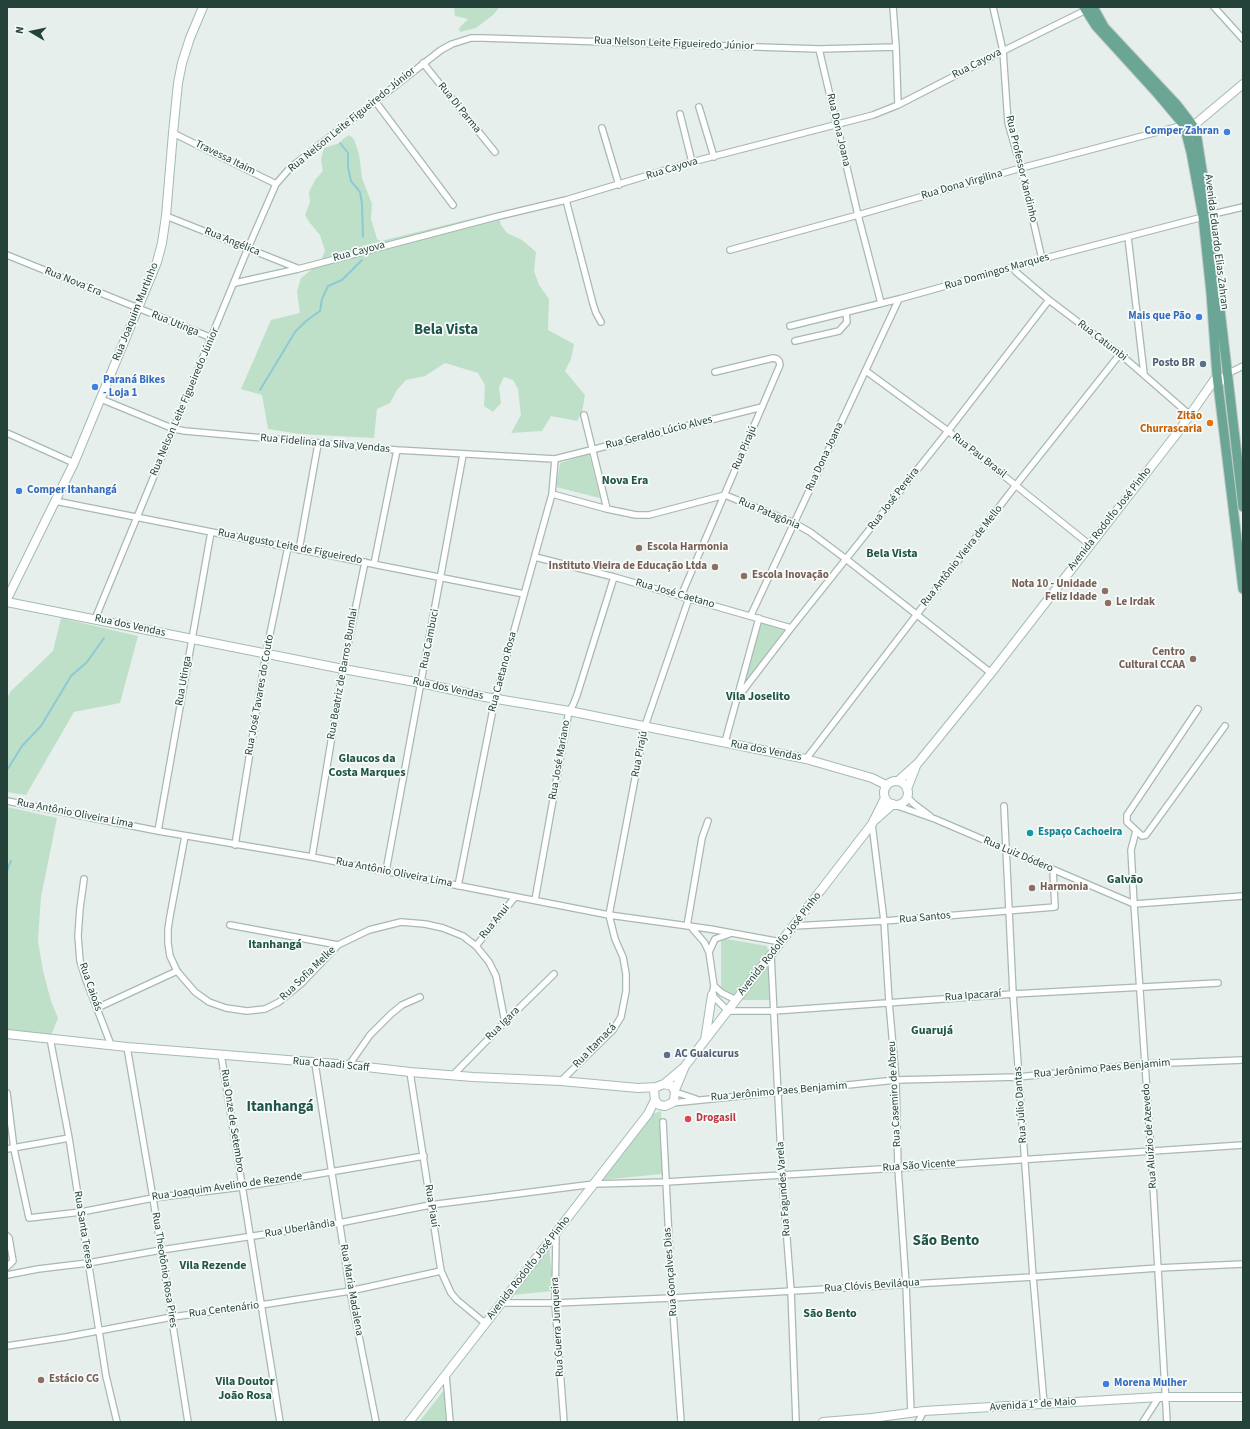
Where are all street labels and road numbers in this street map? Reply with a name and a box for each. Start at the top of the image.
street label: Rua Nelson Leite Figueiredo Júnior [594,35,754,53]
street label: Rua Cayova [950,46,1004,82]
street label: Rua Nelson Leite Figueiredo Júnior [286,65,418,175]
street label: Rua Di Parma [435,80,483,136]
street label: Rua Dona Joana [823,92,853,168]
street label: Rua Professor Xandinho [1002,114,1040,224]
street label: Travessa Itaim [193,138,257,178]
street label: Rua Cayova [645,155,699,183]
street label: Rua Dona Virgilina [920,167,1004,203]
street label: Avenida Eduardo Elias Zahran [1201,174,1231,310]
street label: Rua Angélica [202,225,262,259]
street label: Rua Cayova [332,239,386,265]
street label: Rua Domingos Marques [943,251,1051,293]
street label: Rua Joaquim Murtinho [110,261,162,363]
street label: Rua Nova Era [42,265,104,299]
street label: Rua Utinga [149,308,201,340]
street label: Rua Catumbi [1075,318,1129,364]
street label: Rua Nelson Leite Figueiredo Júnior [148,326,222,478]
street label: Rua Geraldo Lúcio Alves [604,413,714,453]
street label: Rua Dona Joana [803,420,847,494]
street label: Rua Pirajú [730,424,760,472]
street label: Rua Pau Brasil [949,431,1009,481]
street label: Rua Fidelina da Silva Vendas [260,432,390,456]
street label: Rua José Pereira [865,465,923,533]
street label: Avenida Rodolfo José Pinho [1066,465,1154,573]
street label: Rua Patagônia [736,495,802,533]
street label: Rua Antônio Vieira de Mello [918,503,1006,609]
street label: Rua Augusto Leite de Figueiredo [217,527,363,567]
street label: Rua José Caetano [634,576,716,612]
street label: Rua Beatriz de Barros Bumlai [325,607,361,741]
street label: Rua Cambuci [418,608,442,670]
street label: Rua dos Vendas [93,612,167,640]
street label: Rua Caetano Rosa [486,630,520,714]
street label: Rua José Tavares do Couto [243,634,277,756]
street label: Rua Utinga [173,655,195,707]
street label: Rua dos Vendas [411,675,485,703]
street label: Rua José Mariano [546,719,574,801]
street label: Rua Pirajú [629,730,651,778]
street label: Rua dos Vendas [729,738,803,764]
street label: Rua Antônio Oliveira Lima [16,796,134,832]
street label: Rua Luiz Dódero [981,834,1055,876]
street label: Rua Antônio Oliveira Lima [335,855,453,891]
street label: Avenida Rodolfo José Pinho [736,890,824,998]
street label: Rua Anui [477,902,513,942]
street label: Rua Santos [899,909,951,927]
street label: Rua Sofia Melke [277,944,339,1004]
street label: Rua Caioás [76,961,104,1013]
street label: Rua Ipacaraí [944,987,1002,1005]
street label: Rua Igara [483,1004,523,1044]
street label: Rua Itamacá [570,1021,620,1071]
street label: Rua Casemiro de Abreu [886,1040,904,1148]
street label: Rua Chaadi Scaff [292,1055,370,1075]
street label: Rua Jerônimo Paes Benjamim [1033,1056,1171,1082]
street label: Rua Júlio Dantas [1012,1066,1030,1144]
street label: Rua Onze de Setembro [217,1068,247,1174]
street label: Rua Jerônimo Paes Benjamim [710,1079,848,1105]
street label: Rua Aluízio de Azevedo [1140,1083,1160,1189]
street label: Rua Fagundes Varela [774,1141,794,1237]
street label: Rua São Vicente [882,1157,956,1175]
street label: Rua Joaquim Avelino de Rezende [151,1170,303,1204]
street label: Rua Piauí [421,1184,441,1228]
street label: Rua Santa Teresa [70,1190,96,1270]
street label: Rua Theotônio Rosa Pires [148,1211,180,1329]
street label: Avenida Rodolfo José Pinho [485,1214,573,1322]
street label: Rua Uberlândia [264,1217,336,1241]
street label: Rua Gonçalves Dias [661,1227,681,1317]
street label: Rua Maria Madalena [336,1243,366,1337]
street label: Rua Clóvis Beviláqua [824,1276,920,1296]
street label: Rua Guerra Junqueira [549,1277,567,1377]
street label: Rua Centenário [188,1299,260,1321]
street label: Avenida 1º de Maio [989,1395,1077,1415]

